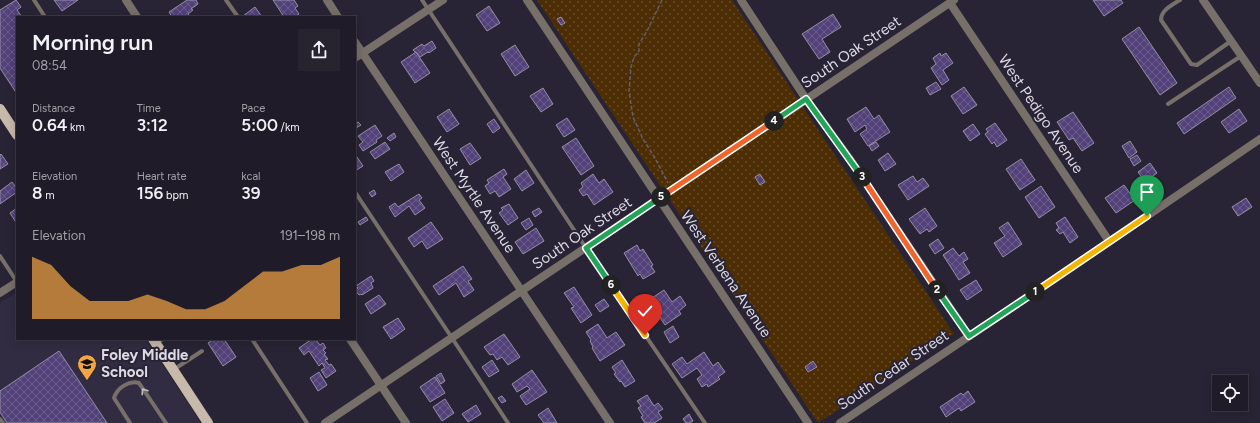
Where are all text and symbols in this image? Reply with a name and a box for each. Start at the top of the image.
street label: South Oak Street [798,12,905,92]
text: Morning run [32,29,153,56]
button: share [298,29,340,71]
street label: West Pedigo Avenue [995,51,1087,177]
text: 08:54 [32,58,67,73]
text: Distance [32,102,75,115]
text: Time [137,102,161,115]
text: Pace [241,102,265,115]
pin: 4 [764,111,784,131]
text: 4 [771,114,777,127]
text: 0.64 [32,115,67,135]
text: 3:12 [137,115,168,135]
text: 5:00 [241,115,278,135]
text: km [67,121,85,134]
text: /km [278,121,300,134]
street label: West Myrtle Avenue [429,134,519,256]
pin: 3 [852,167,872,187]
text: Elevation [32,170,77,183]
text: Heart rate [137,170,187,183]
text: kcal [241,170,261,183]
text: 3 [859,170,865,183]
pin [1130,175,1164,216]
icon: arrive [1136,181,1158,203]
text: 8 [32,183,42,203]
text: 156 [137,183,163,203]
text: 39 [241,183,260,203]
pin: 5 [651,187,671,207]
text: m [42,189,55,202]
text: bpm [163,189,188,202]
text: 5 [658,190,664,203]
street label: South Oak Street [529,193,636,273]
street label: West Verbena Avenue [677,207,775,341]
text: Elevation [32,228,85,243]
text: 191–198 m [280,228,340,243]
pin: 6 [601,275,621,295]
text: 6 [608,278,614,291]
pin: 2 [927,280,947,300]
pin: 1 [1025,282,1045,302]
text: 2 [934,283,940,296]
text: 1 [1033,285,1037,298]
pin [628,294,662,335]
icon: check [634,300,656,322]
street label: South Cedar Street [834,326,952,414]
place label: Foley Middle School [101,346,189,381]
school or university icon: Foley Middle School [76,353,98,381]
map controls [1212,375,1248,411]
button: locate [1212,375,1248,411]
one-way arrow [142,388,149,395]

